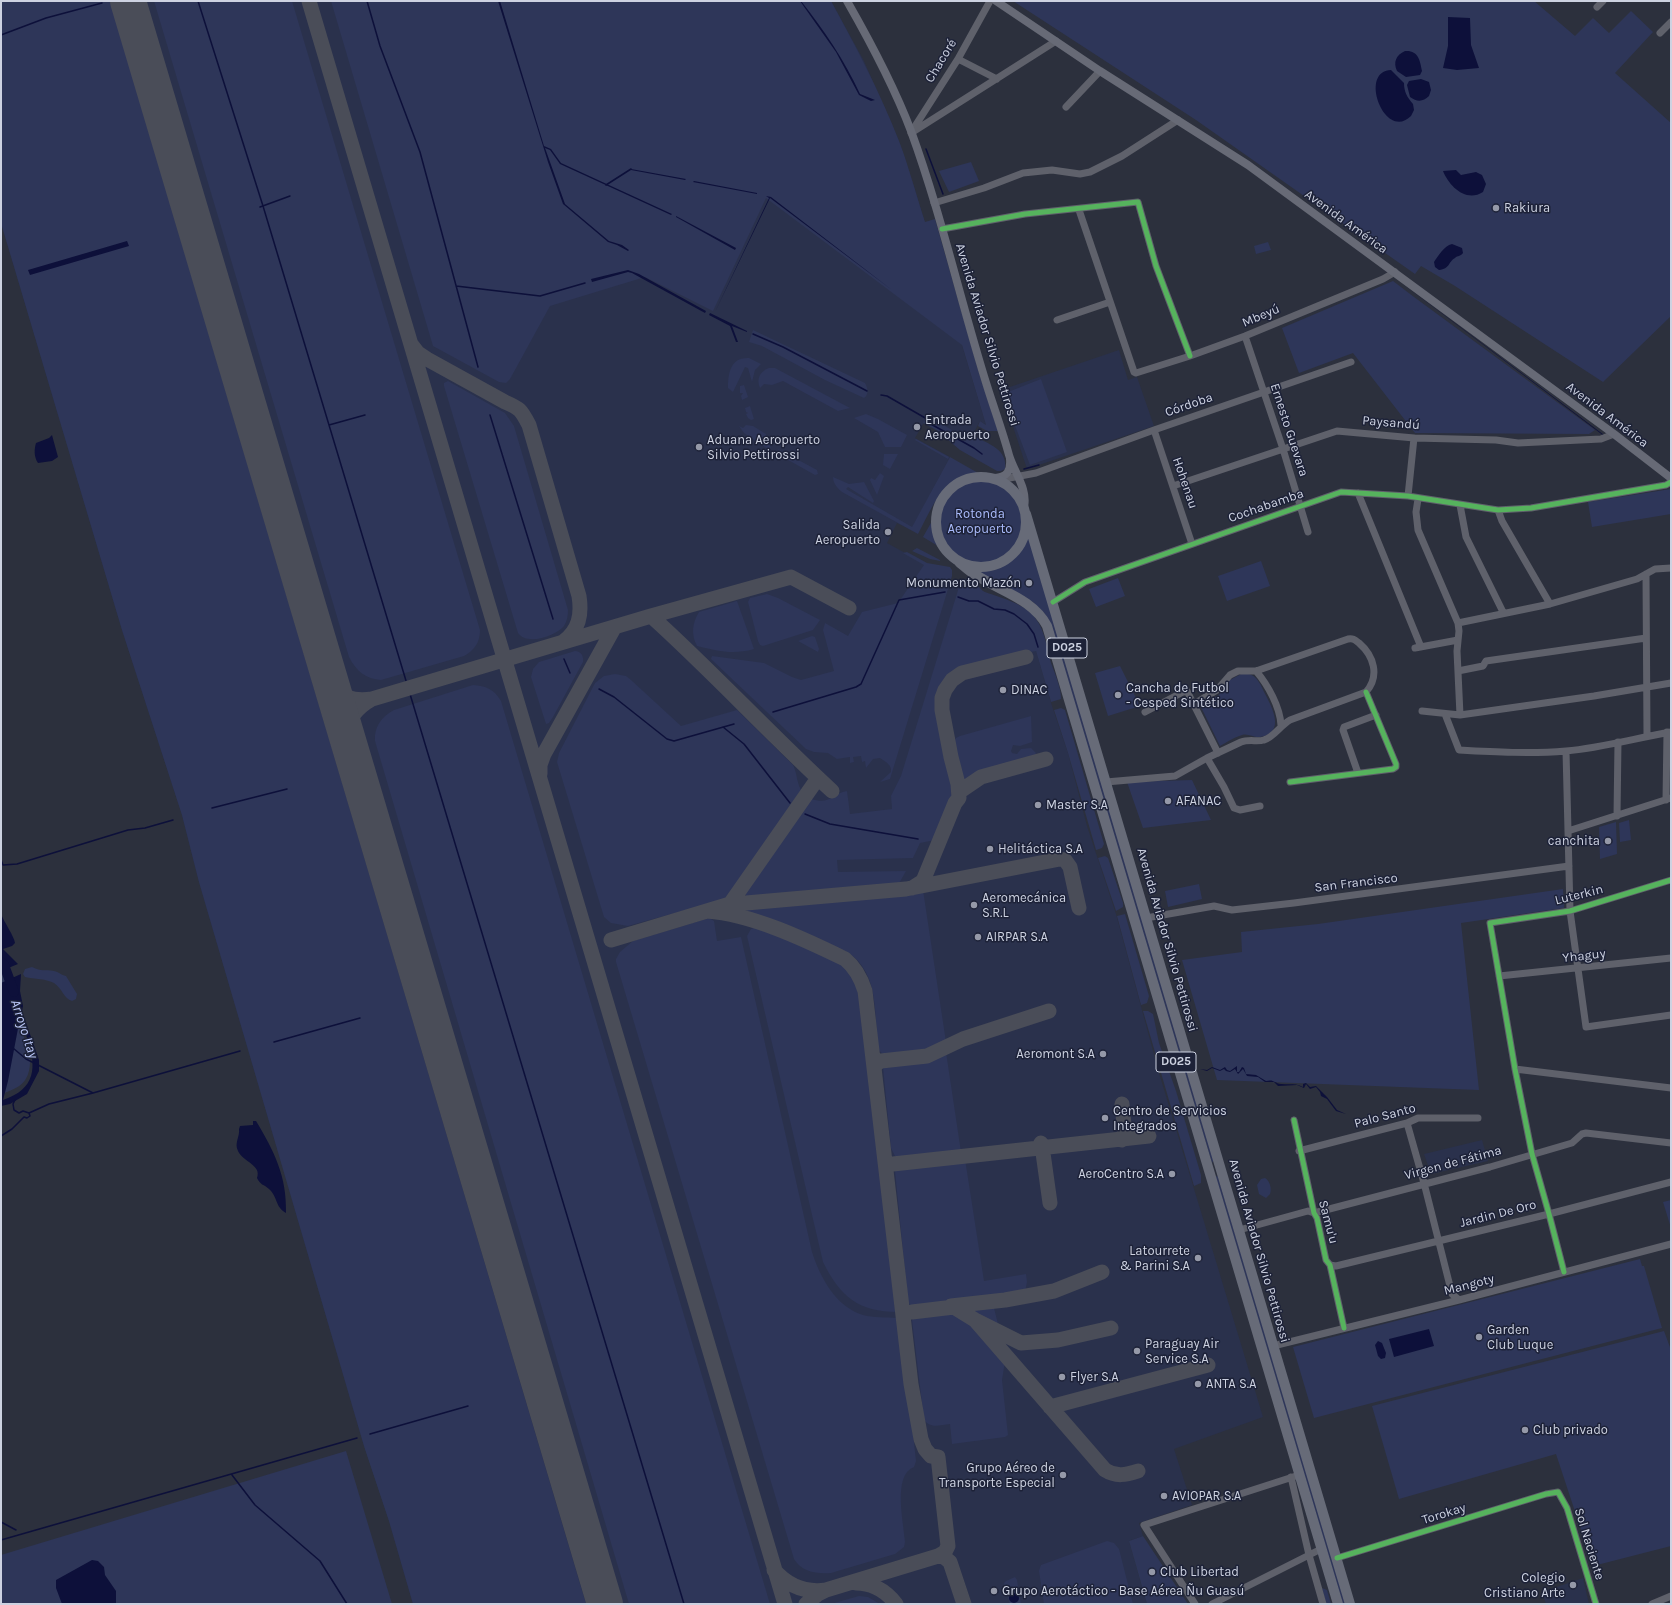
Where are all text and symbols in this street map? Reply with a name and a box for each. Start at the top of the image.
street label: Chacoré [922,36,960,86]
street label: Avenida América [1301,187,1391,257]
place label: Rakiura [1504,200,1550,216]
marker: Rakiura [1491,203,1501,213]
street label: Avenida Aviador Silvio Pettirossi [952,242,1022,428]
street label: Mbeyú [1240,301,1282,331]
street label: Avenida América [1563,379,1651,451]
street label: Ernesto Guevara [1267,382,1311,478]
street label: Córdoba [1163,390,1215,420]
place label: Entrada Aeropuerto [925,412,990,443]
street label: Paysandú [1362,413,1420,433]
marker: Entrada Aeropuerto [912,422,922,432]
place label: Aduana Aeropuerto Silvio Pettirossi [707,432,820,463]
marker: Aduana Aeropuerto Silvio Pettirossi [694,442,704,452]
street label: Hohenau [1169,455,1201,511]
street label: Cochabamba [1226,486,1306,526]
park label: Rotonda Aeropuerto [948,506,1012,537]
place label: Salida Aeropuerto [815,517,880,548]
marker: Salida Aeropuerto [883,527,893,537]
place label: Monumento Mazón [906,575,1021,591]
marker: Monumento Mazón [1024,578,1034,588]
road number: D025 [1047,638,1087,658]
place label: Cancha de Futbol - Cesped Sintético [1126,680,1234,711]
place label: DINAC [1011,682,1048,698]
marker: DINAC [998,685,1008,695]
marker: Cancha de Futbol - Cesped Sintético [1113,690,1123,700]
place label: AFANAC [1176,793,1221,809]
marker: AFANAC [1163,796,1173,806]
place label: Master S.A [1046,797,1108,813]
marker: Master S.A [1033,800,1043,810]
place label: canchita [1548,833,1600,849]
marker: canchita [1603,836,1613,846]
place label: Helitáctica S.A [998,841,1083,857]
marker: Helitáctica S.A [985,844,995,854]
street label: Avenida Aviador Silvio Pettirossi [1133,846,1201,1034]
street label: San Francisco [1314,870,1398,896]
street label: Luterkin [1553,881,1605,909]
place label: Aeromecánica S.R.L [982,890,1066,921]
marker: Aeromecánica S.R.L [969,900,979,910]
place label: AIRPAR S.A [986,929,1048,945]
marker: AIRPAR S.A [973,932,983,942]
street label: Yhaguy [1562,946,1606,966]
water label: Arroyo Itay [7,997,41,1061]
place label: Aeromont S.A [1016,1046,1095,1062]
marker: Aeromont S.A [1098,1049,1108,1059]
road number: D025 [1156,1052,1196,1072]
street label: Palo Santo [1353,1100,1417,1132]
place label: Centro de Servicios Integrados [1113,1103,1227,1134]
marker: Centro de Servicios Integrados [1100,1113,1110,1123]
street label: Virgen de Fátima [1403,1143,1503,1183]
street label: Avenida Aviador Silvio Pettirossi [1225,1157,1293,1345]
place label: AeroCentro S.A [1078,1166,1164,1182]
marker: AeroCentro S.A [1167,1169,1177,1179]
street label: Jardin De Oro [1458,1197,1538,1231]
street label: Samu'u [1315,1198,1341,1246]
place label: Latourrete & Parini S.A [1120,1243,1190,1274]
marker: Latourrete & Parini S.A [1193,1253,1203,1263]
street label: Mangoty [1442,1271,1496,1299]
place label: Garden Club Luque [1487,1322,1553,1353]
marker: Garden Club Luque [1474,1332,1484,1342]
place label: Paraguay Air Service S.A [1145,1336,1219,1367]
marker: Paraguay Air Service S.A [1132,1346,1142,1356]
place label: Flyer S.A [1070,1369,1119,1385]
marker: Flyer S.A [1057,1372,1067,1382]
place label: ANTA S.A [1206,1376,1257,1392]
marker: ANTA S.A [1193,1379,1203,1389]
place label: Club privado [1533,1422,1608,1438]
marker: Club privado [1520,1425,1530,1435]
place label: Grupo Aéreo de Transporte Especial [939,1460,1055,1491]
marker: Grupo Aéreo de Transporte Especial [1058,1470,1068,1480]
place label: AVIOPAR S.A [1172,1488,1241,1504]
marker: AVIOPAR S.A [1159,1491,1169,1501]
street label: Torokay [1420,1500,1468,1528]
street label: Sol Naciente [1571,1506,1607,1582]
place label: Club Libertad [1160,1564,1239,1580]
marker: Club Libertad [1147,1567,1157,1577]
place label: Colegio Cristiano Arte [1484,1570,1565,1601]
marker: Colegio Cristiano Arte [1568,1580,1578,1590]
place label: Grupo Aerotáctico - Base Aérea Ñu Guasú [1002,1583,1244,1599]
marker: Grupo Aerotáctico - Base Aérea Ñu Guasú [989,1586,999,1596]

